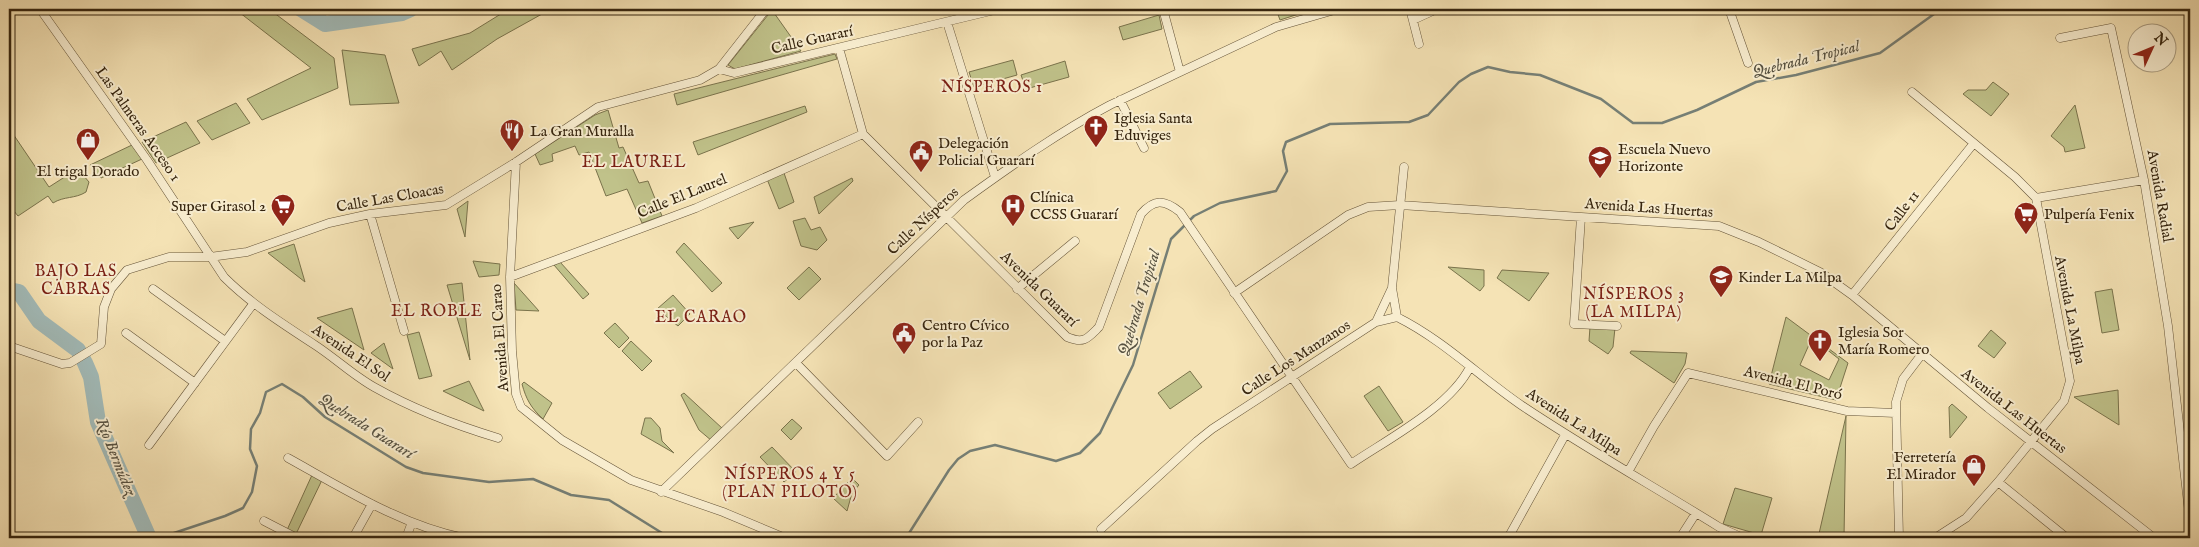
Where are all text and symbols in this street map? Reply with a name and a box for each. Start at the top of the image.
street label: Calle Guararí [769,21,856,59]
north arrow [2126,22,2176,72]
text: N [2149,28,2171,50]
water label: Quebrada Tropical [1751,37,1863,83]
street label: Las Palmeras Acceso 1 [91,63,185,185]
district label: NÍSPEROS 1 [941,76,1043,98]
place label: Iglesia Santa Eduviges [1114,109,1193,145]
church icon: Iglesia Santa Eduviges [1083,114,1109,148]
restaurant icon: La Gran Muralla [499,118,525,152]
place label: La Gran Muralla [530,122,635,141]
shop icon: El trigal Dorado [75,127,101,161]
place label: Delegación Policial Guararí [938,134,1035,170]
public building icon: Delegación Policial Guararí [908,139,934,173]
place label: Escuela Nuevo Horizonte [1618,140,1710,176]
school or university icon: Escuela Nuevo Horizonte [1587,145,1613,179]
street label: Avenida Radial [2142,147,2178,245]
district label: EL LAUREL [582,153,686,173]
place label: El trigal Dorado [37,162,139,181]
street label: Calle El Laurel [635,169,730,223]
street label: Calle Las Cloacas [335,179,445,217]
street label: Calle Nísperos [883,183,963,259]
street label: Calle 11 [1880,187,1924,235]
place label: Clínica CCSS Guararí [1030,188,1119,224]
supermarket icon: Super Girasol 2 [270,193,296,227]
hospital icon: Clínica CCSS Guararí [1000,193,1026,227]
street label: Avenida Las Huertas [1583,194,1714,222]
place label: Super Girasol 2 [171,197,266,216]
supermarket icon: Pulpería Fenix [2013,201,2039,235]
place label: Pulpería Fenix [2044,205,2135,224]
street label: Avenida Guararí [995,247,1083,331]
water label: Quebrada Tropical [1114,247,1166,358]
street label: Avenida La Milpa [2050,253,2090,366]
district label: BAJO LAS CABRAS [35,262,117,300]
school or university icon: Kinder La Milpa [1708,264,1734,298]
place label: Kinder La Milpa [1738,268,1842,287]
street label: Avenida El Carao [487,283,513,394]
district label: NÍSPEROS 3 (LA MILPA) [1583,283,1685,323]
district label: EL ROBLE [391,302,483,322]
district label: EL CARAO [655,308,747,328]
place label: Centro Cívico por la Paz [922,316,1009,352]
street label: Calle Los Manzanos [1238,316,1354,400]
street label: Avenida El Sol [307,319,395,387]
public building icon: Centro Cívico por la Paz [891,321,917,355]
place label: Iglesia Sor María Romero [1838,323,1929,359]
church icon: Iglesia Sor María Romero [1807,328,1833,362]
street label: Avenida El Poró [1741,361,1844,404]
street label: Avenida Las Huertas [1957,363,2070,458]
street label: Avenida La Milpa [1522,383,1626,460]
water label: Quebrada Guararí [315,390,419,465]
water label: Río Bermúdez [90,415,140,501]
place label: Ferretería El Mirador [1887,448,1957,484]
shop icon: Ferretería El Mirador [1961,453,1987,487]
district label: NÍSPEROS 4 Y 5 (PLAN PILOTO) [722,463,858,503]

